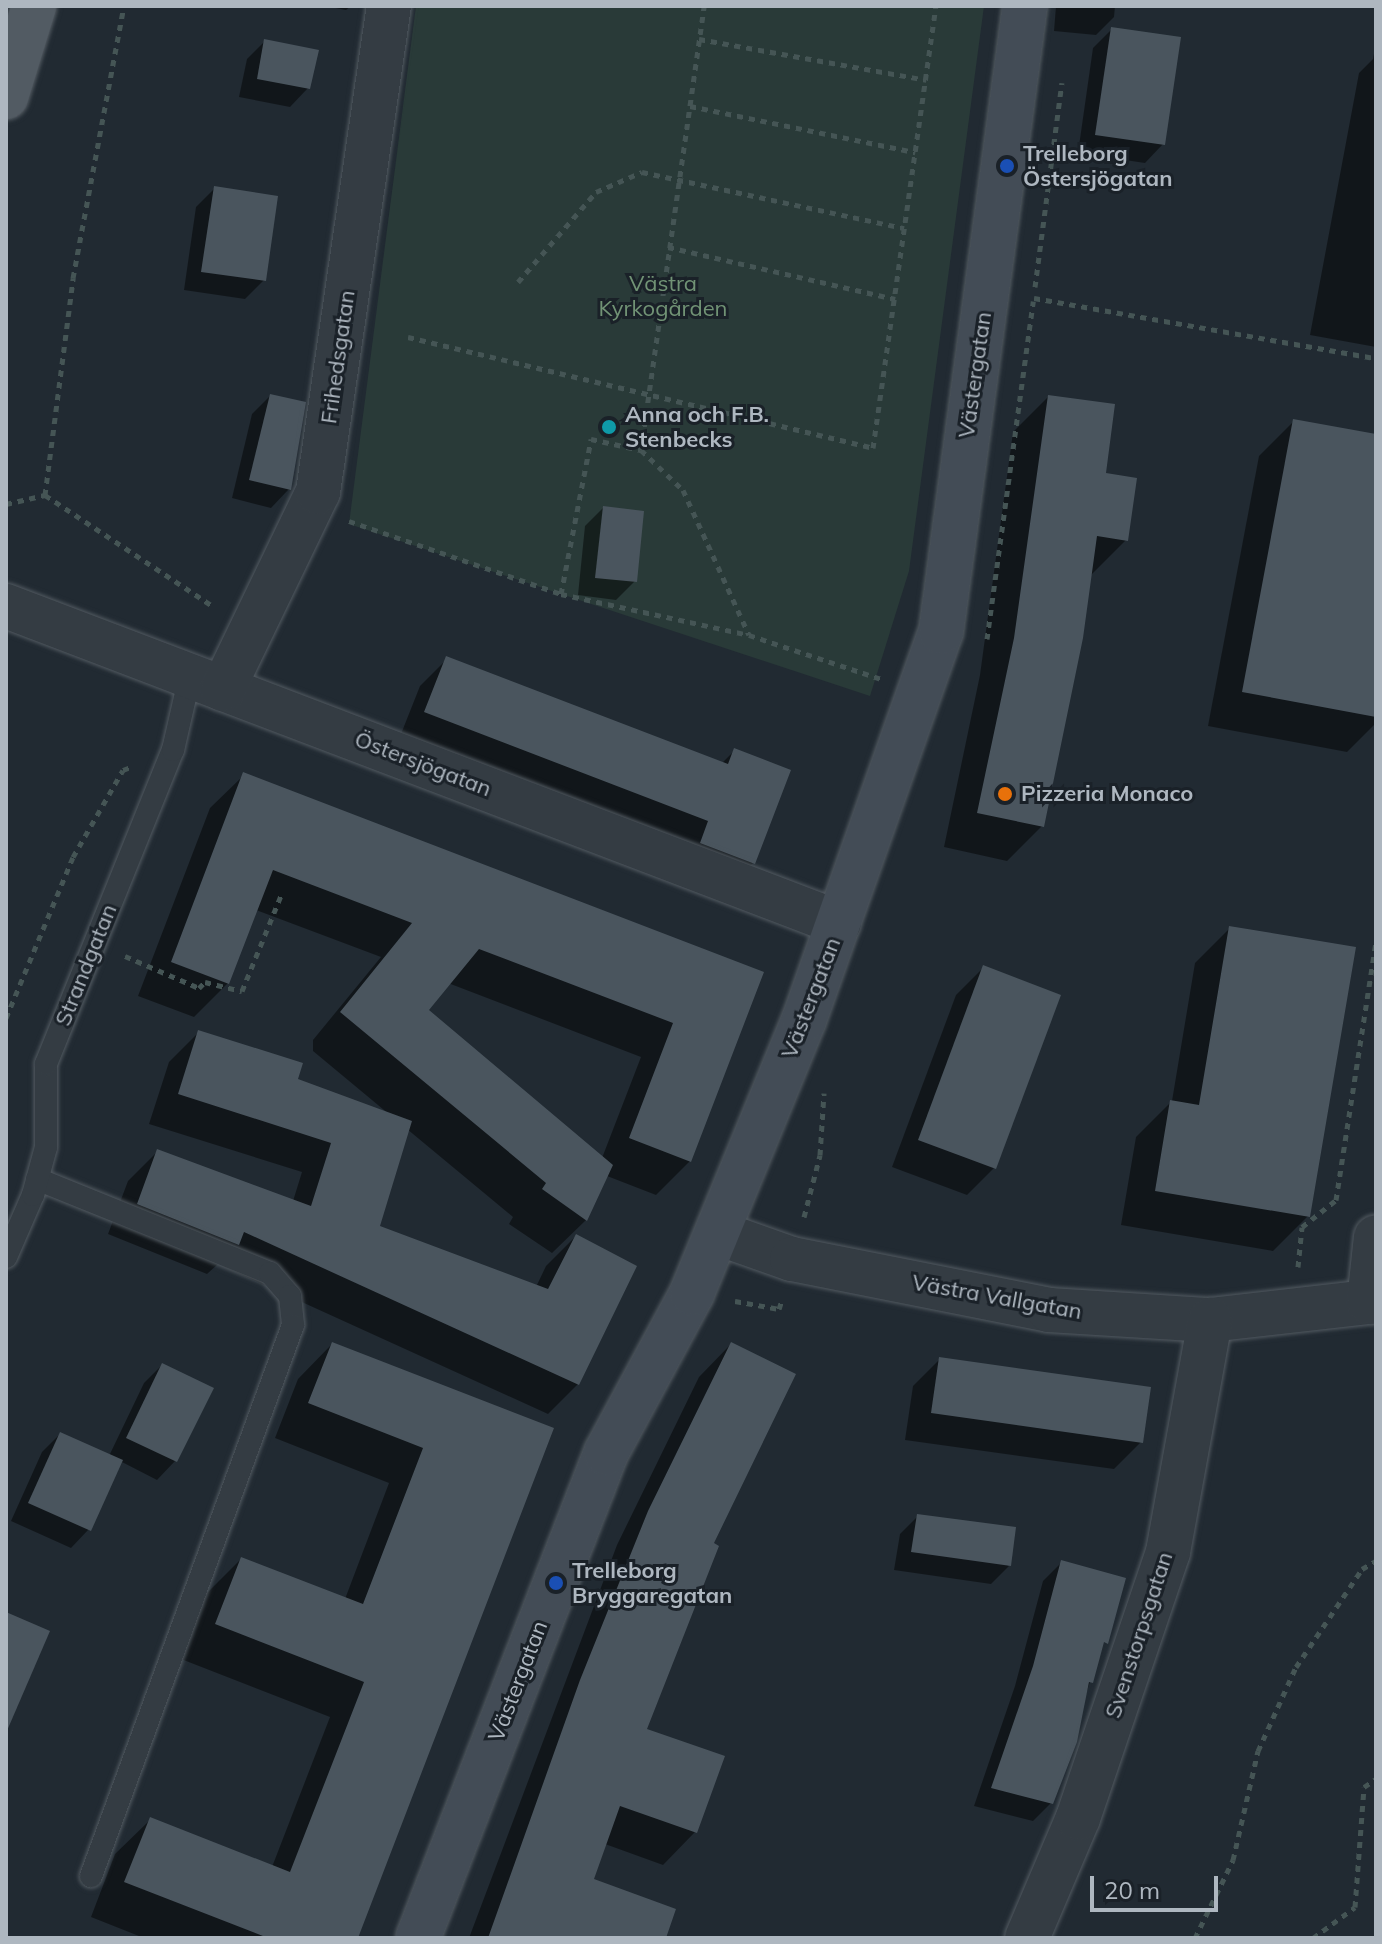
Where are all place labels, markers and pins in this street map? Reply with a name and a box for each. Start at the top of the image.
place label: Trelleborg Östersjögatan [1023,140,1172,192]
marker: Trelleborg Östersjögatan [998,157,1016,175]
place label: Anna och F.B. Stenbecks [625,401,769,452]
marker: Anna och F.B. Stenbecks [600,418,618,436]
place label: Pizzeria Monaco [1021,781,1193,807]
marker: Pizzeria Monaco [996,785,1014,803]
place label: Trelleborg Bryggaregatan [572,1557,732,1608]
marker: Trelleborg Bryggaregatan [547,1574,565,1592]

